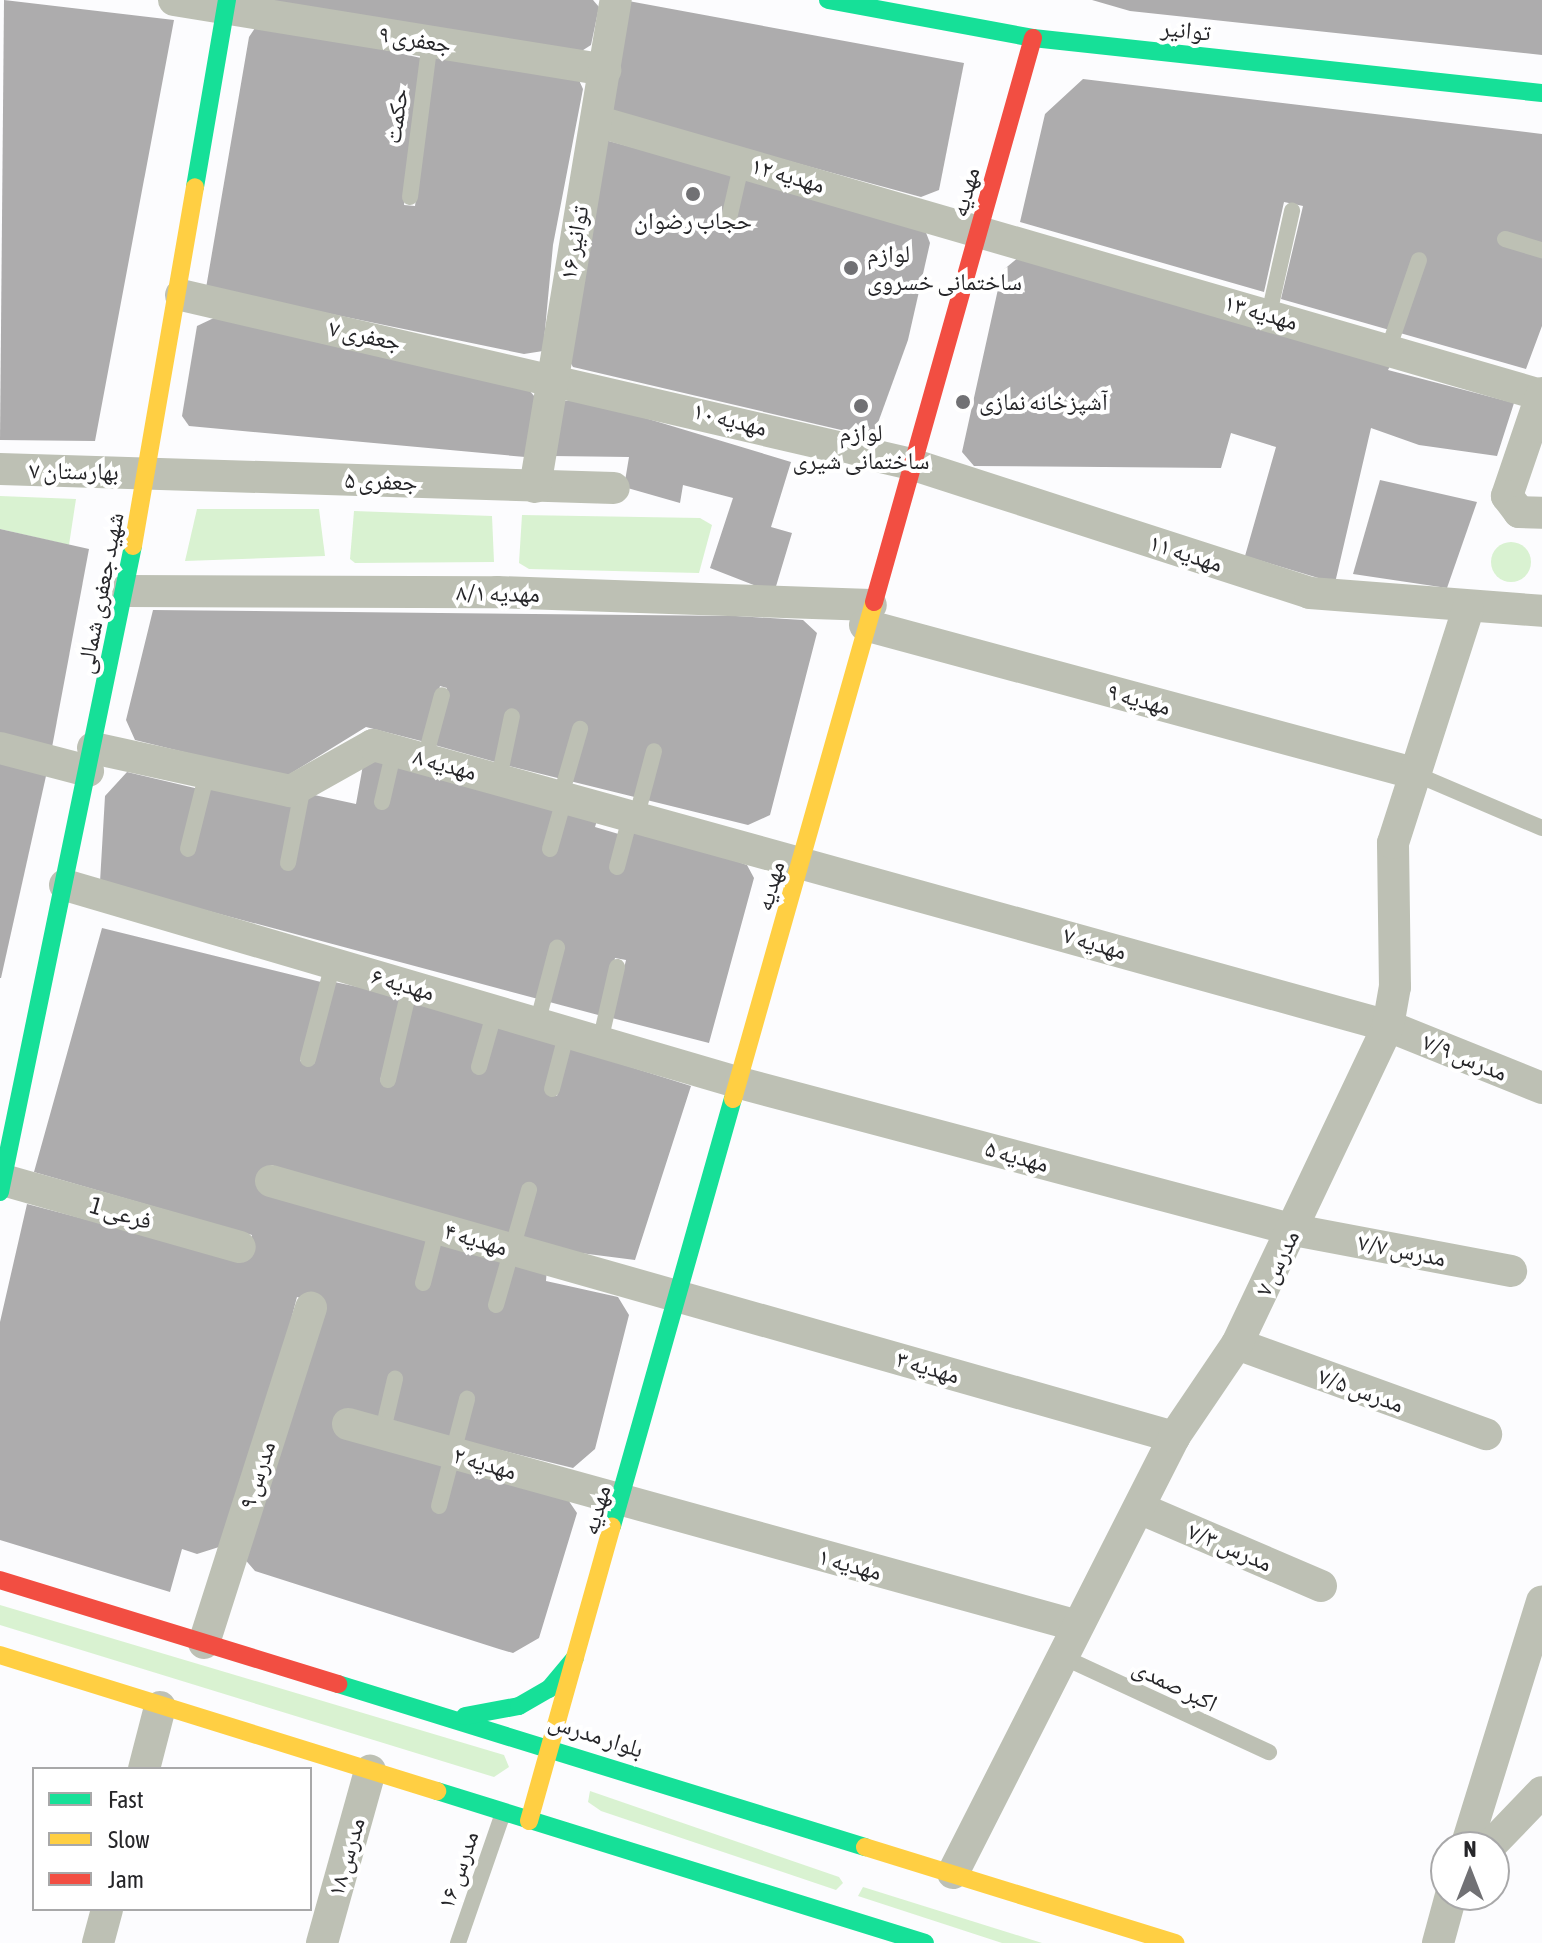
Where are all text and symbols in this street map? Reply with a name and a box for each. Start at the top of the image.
street label: توانیر [1160,13,1212,47]
street label: جعفری ۹ [377,19,453,59]
street label: حکمت [378,86,414,146]
street label: مهدیه ۱۲ [748,151,828,199]
street label: مهدیه [944,164,986,220]
marker: حجاب رضوان [684,185,702,203]
street label: توانیر ۱۶ [553,204,595,282]
place label: حجاب رضوان [634,207,752,235]
place label: لوازم ساختمانی خسروی [867,240,1022,296]
marker: لوازم ساختمانی خسروی [842,259,860,277]
street label: مهدیه ۱۳ [1221,288,1301,336]
street label: جعفری ۷ [326,313,404,357]
place label: آشپزخانه نمازی [979,388,1108,416]
marker: آشپزخانه نمازی [954,393,972,411]
street label: مهدیه ۱۰ [690,396,770,442]
marker: لوازم ساختمانی شیری [852,397,870,415]
place label: لوازم ساختمانی شیری [792,419,930,475]
street label: بهارستان ۷ [29,456,119,486]
street label: جعفری ۵ [344,465,418,497]
street label: شهید جعفری شمالی [70,510,130,676]
street label: مهدیه ۱۱ [1146,528,1226,578]
street label: مهدیه ۸/۱ [456,578,540,608]
street label: مهدیه ۹ [1104,677,1174,721]
street label: مهدیه ۸ [410,742,480,786]
street label: مهدیه [749,858,791,914]
street label: مهدیه ۷ [1060,920,1130,966]
street label: مهدیه ۶ [368,961,438,1007]
street label: مدرس ۷/۹ [1418,1027,1512,1087]
street label: مهدیه ۵ [982,1134,1052,1178]
street label: فرعی 1 [87,1190,155,1236]
street label: مهدیه ۴ [441,1216,511,1262]
street label: مدرس ۷ [1249,1225,1305,1301]
street label: مدرس ۷/۷ [1356,1227,1448,1273]
street label: مهدیه ۳ [893,1344,963,1390]
street label: مدرس ۷/۵ [1314,1361,1408,1419]
street label: مدرس ۹ [232,1437,282,1513]
street label: مهدیه ۲ [450,1440,520,1486]
street label: مهدیه [575,1482,617,1538]
street label: مدرس ۷/۳ [1183,1516,1277,1578]
street label: مهدیه ۱ [815,1542,885,1586]
street label: اکبر صمدی [1128,1652,1222,1718]
street label: بلوار مدرس [545,1706,647,1764]
legend [32,1767,312,1911]
text: Fast [108,1786,144,1813]
street label: مدرس ۱۸ [321,1814,371,1900]
text: Slow [108,1826,150,1853]
street label: مدرس ۱۶ [431,1827,485,1913]
north arrow [1430,1831,1510,1911]
text: N [1464,1836,1476,1862]
text: Jam [108,1866,144,1893]

